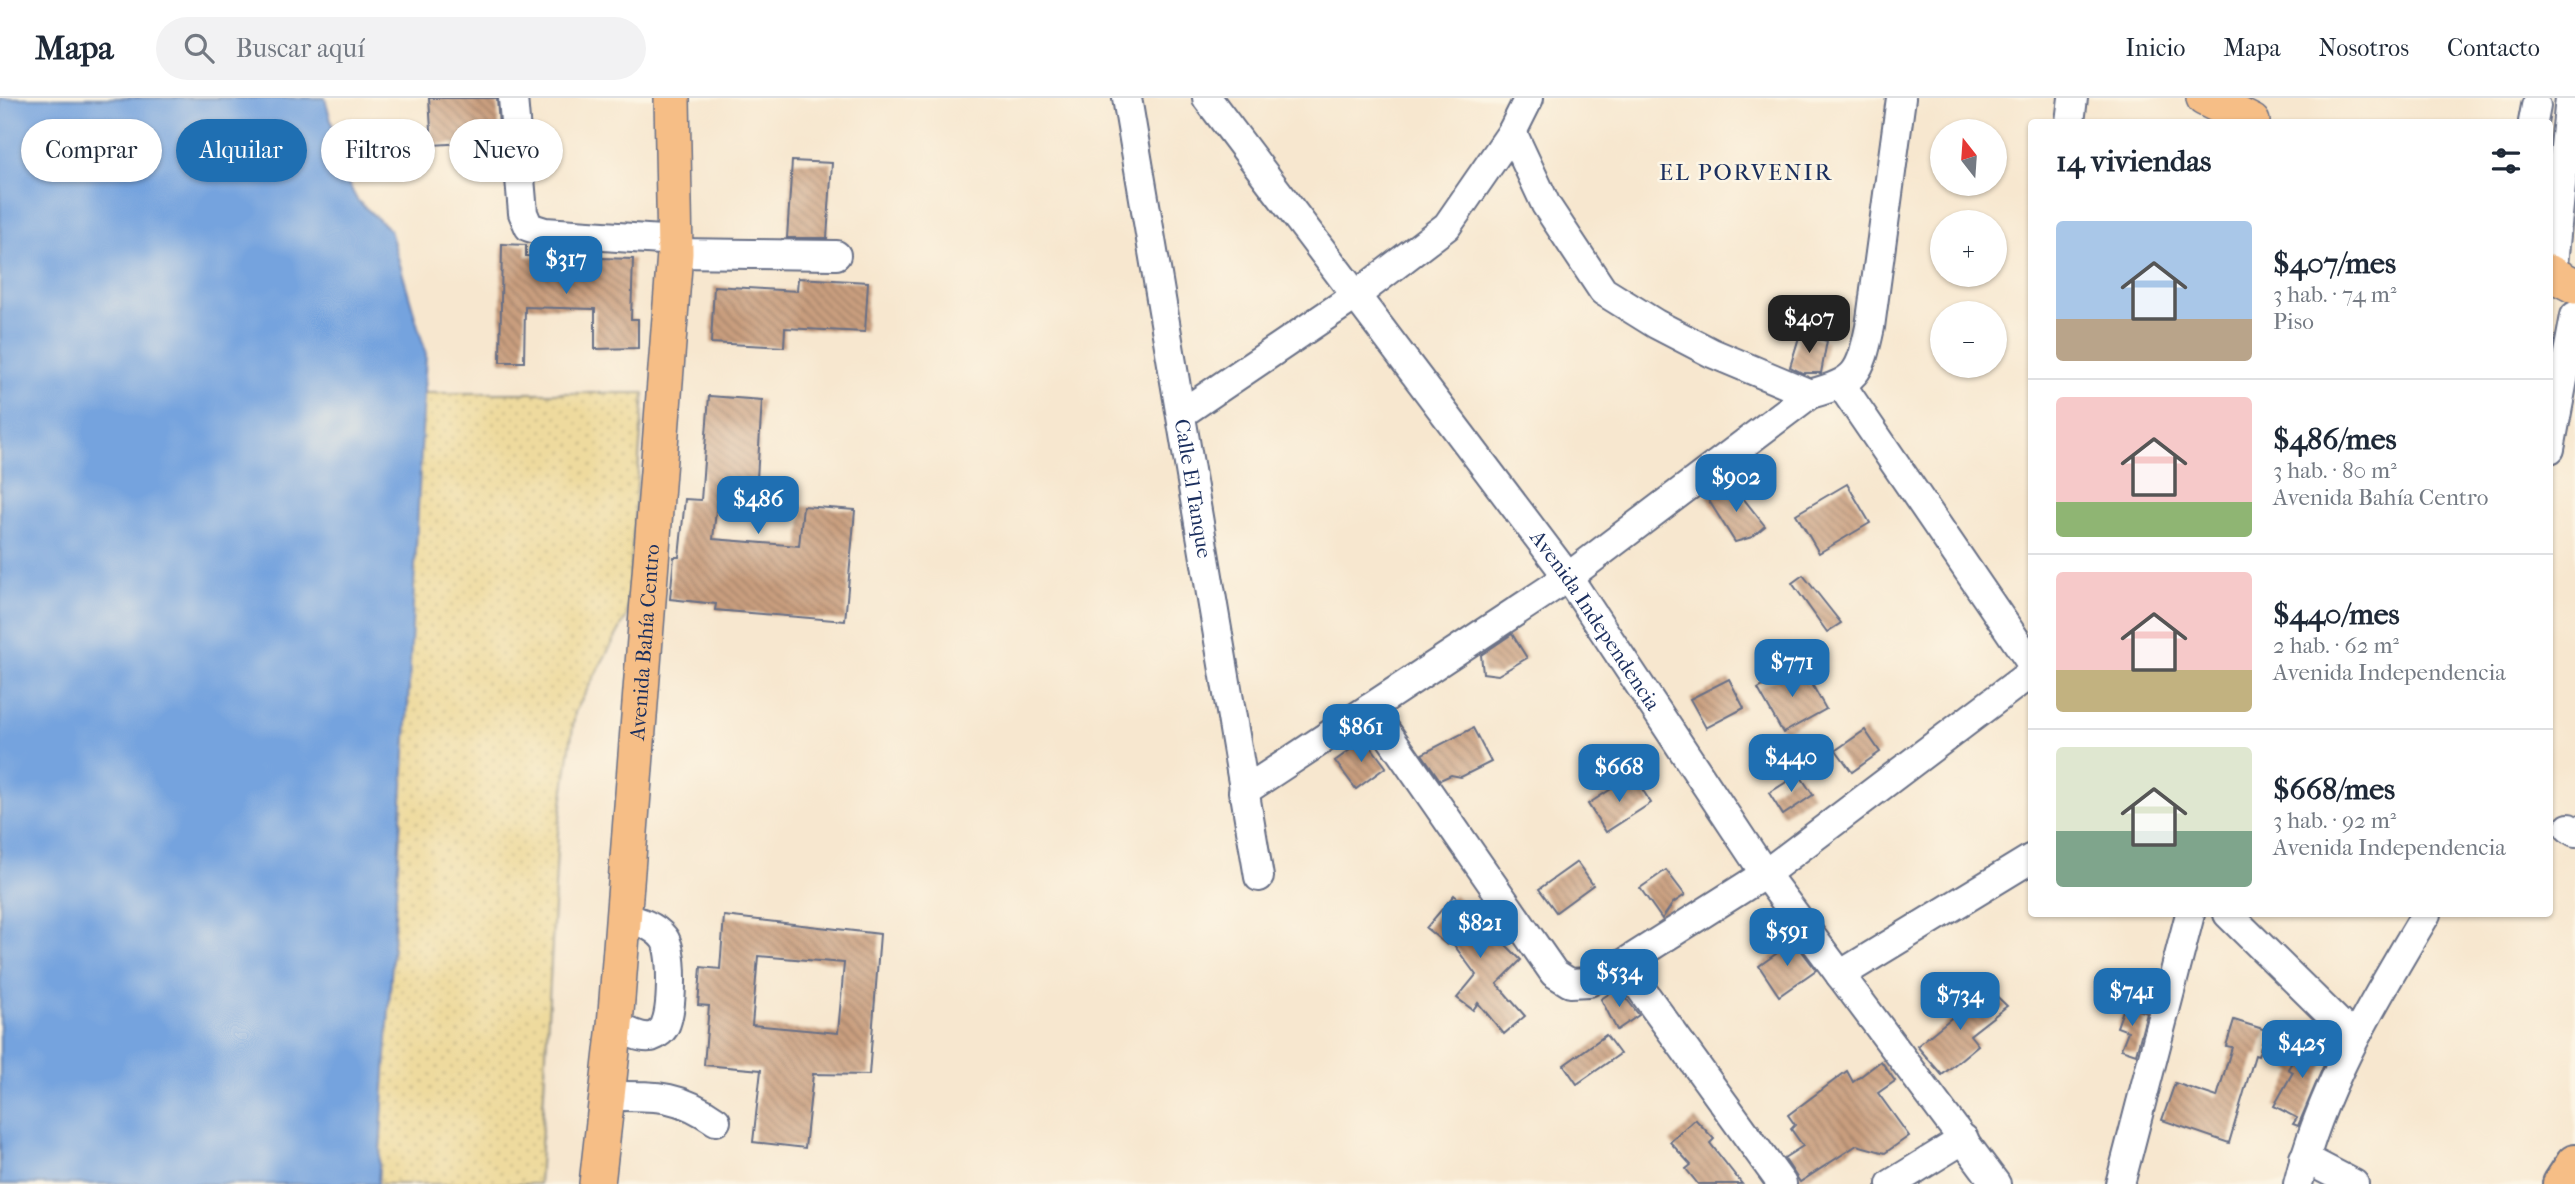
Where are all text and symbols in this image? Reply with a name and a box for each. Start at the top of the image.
search box [156,17,646,80]
text: Mapa [35,29,114,68]
icon: search [180,29,218,67]
text: Buscar aquí [236,33,365,64]
text: Inicio [2125,34,2185,62]
text: Mapa [2223,34,2281,62]
text: Nosotros [2319,34,2409,62]
text: Contacto [2447,34,2540,62]
chip: Comprar [21,119,162,182]
chip: Alquilar [176,119,307,182]
chip: Filtros [321,119,435,182]
chip: Nuevo [449,119,563,182]
north arrow [1930,119,2007,196]
map controls [1930,119,2007,378]
icon: filters [2487,142,2525,180]
text: 14 viviendas [2056,144,2211,179]
district label: EL PORVENIR [1659,159,1833,186]
button: + [1930,210,2007,287]
pin: $317 [525,236,607,296]
text: $317 [545,245,587,272]
text: $407/mes [2273,246,2396,281]
icon: home [2112,249,2196,333]
text: 3 hab. · 74 m² [2273,281,2396,308]
pin: $407 [1768,296,1850,355]
button: − [1930,301,2007,378]
text: $407 [1784,304,1834,331]
text: Piso [2273,308,2314,335]
street label: Calle El Tanque [1170,417,1217,560]
text: $486/mes [2273,422,2397,457]
icon: home [2112,425,2196,509]
pin: $902 [1695,454,1777,514]
text: 3 hab. · 80 m² [2273,457,2397,484]
text: $902 [1711,463,1761,490]
pin: $486 [717,476,799,536]
text: Avenida Bahía Centro [2273,484,2488,511]
text: $486 [733,485,783,512]
street label: Avenida Independencia [1525,525,1665,715]
street label: Avenida Bahía Centro [625,543,664,742]
text: $440/mes [2273,597,2400,632]
icon: home [2112,600,2196,684]
text: 2 hab. · 62 m² [2273,632,2399,659]
pin: $771 [1751,640,1833,699]
text: $771 [1770,648,1814,675]
text: Avenida Independencia [2273,659,2506,686]
pin: $861 [1320,704,1402,764]
text: $861 [1339,713,1383,740]
pin: $440 [1750,734,1832,794]
text: $440 [1765,743,1817,770]
pin: $668 [1578,744,1660,804]
text: $668 [1594,753,1644,780]
text: $668/mes [2273,772,2395,807]
icon: home [2112,775,2196,859]
text: 3 hab. · 92 m² [2273,807,2396,834]
text: Avenida Independencia [2273,834,2506,861]
pin: $821 [1439,900,1521,960]
pin: $591 [1746,908,1828,968]
text: $821 [1458,909,1502,936]
text: $591 [1766,917,1808,944]
pin: $534 [1578,950,1660,1009]
text: $534 [1596,958,1642,985]
pin: $741 [2091,968,2173,1028]
pin: $734 [1919,972,2001,1032]
text: $741 [2110,977,2154,1004]
text: $734 [1937,981,1983,1008]
pin: $425 [2261,1020,2343,1080]
text: $425 [2278,1029,2326,1056]

